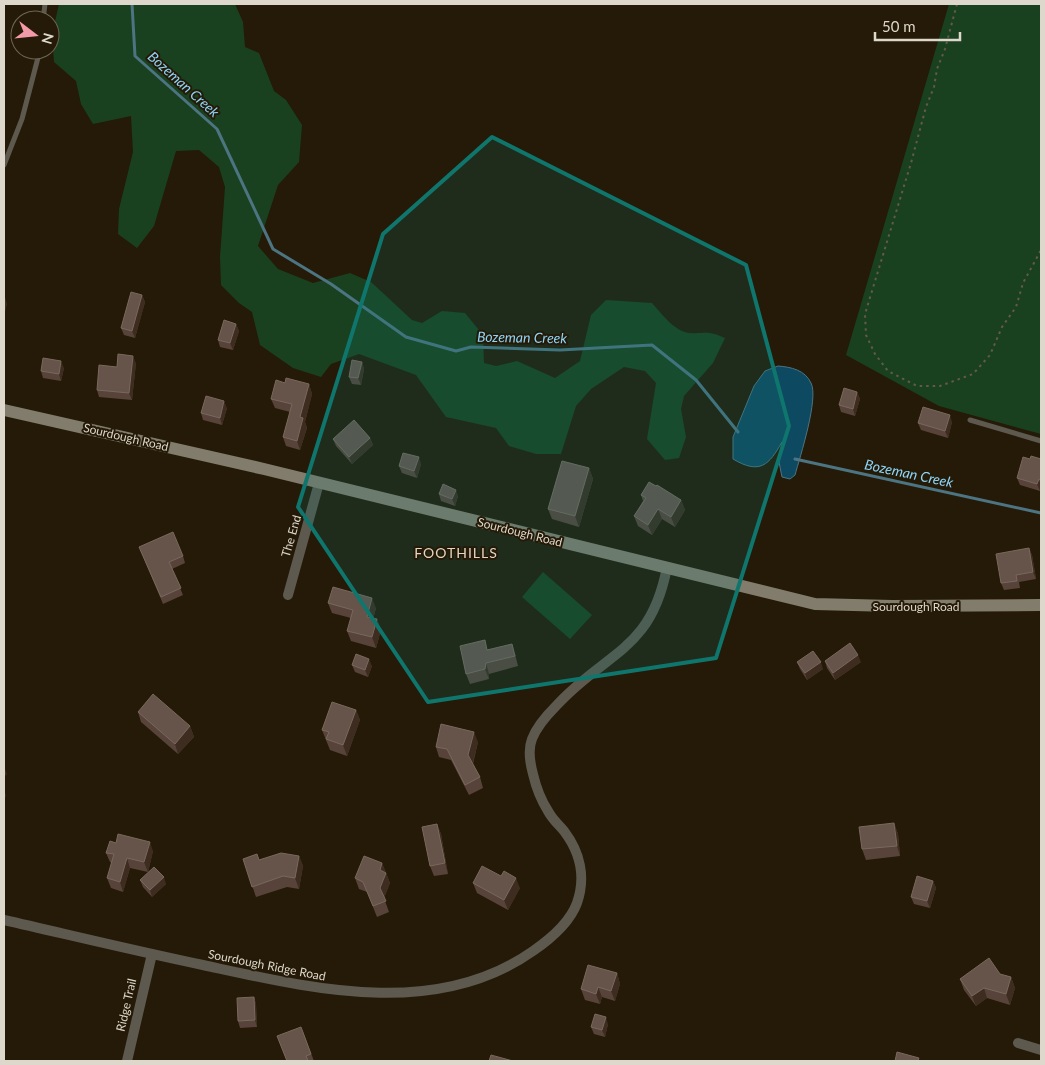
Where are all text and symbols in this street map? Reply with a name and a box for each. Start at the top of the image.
north arrow [10,10,60,60]
scale bar [875,10,960,42]
text: 50 m [882,17,916,35]
text: N [38,31,58,46]
water label: Bozeman Creek [145,48,223,121]
water label: Bozeman Creek [477,328,568,346]
street label: Sourdough Road [82,420,170,454]
water label: Bozeman Creek [863,455,955,491]
street label: The End [278,513,304,559]
street label: Sourdough Road [476,514,564,550]
district label: FOOTHILLS [414,544,498,561]
street label: Sourdough Road [873,599,959,614]
street label: Sourdough Ridge Road [207,946,327,984]
street label: Ridge Trail [113,977,139,1033]

